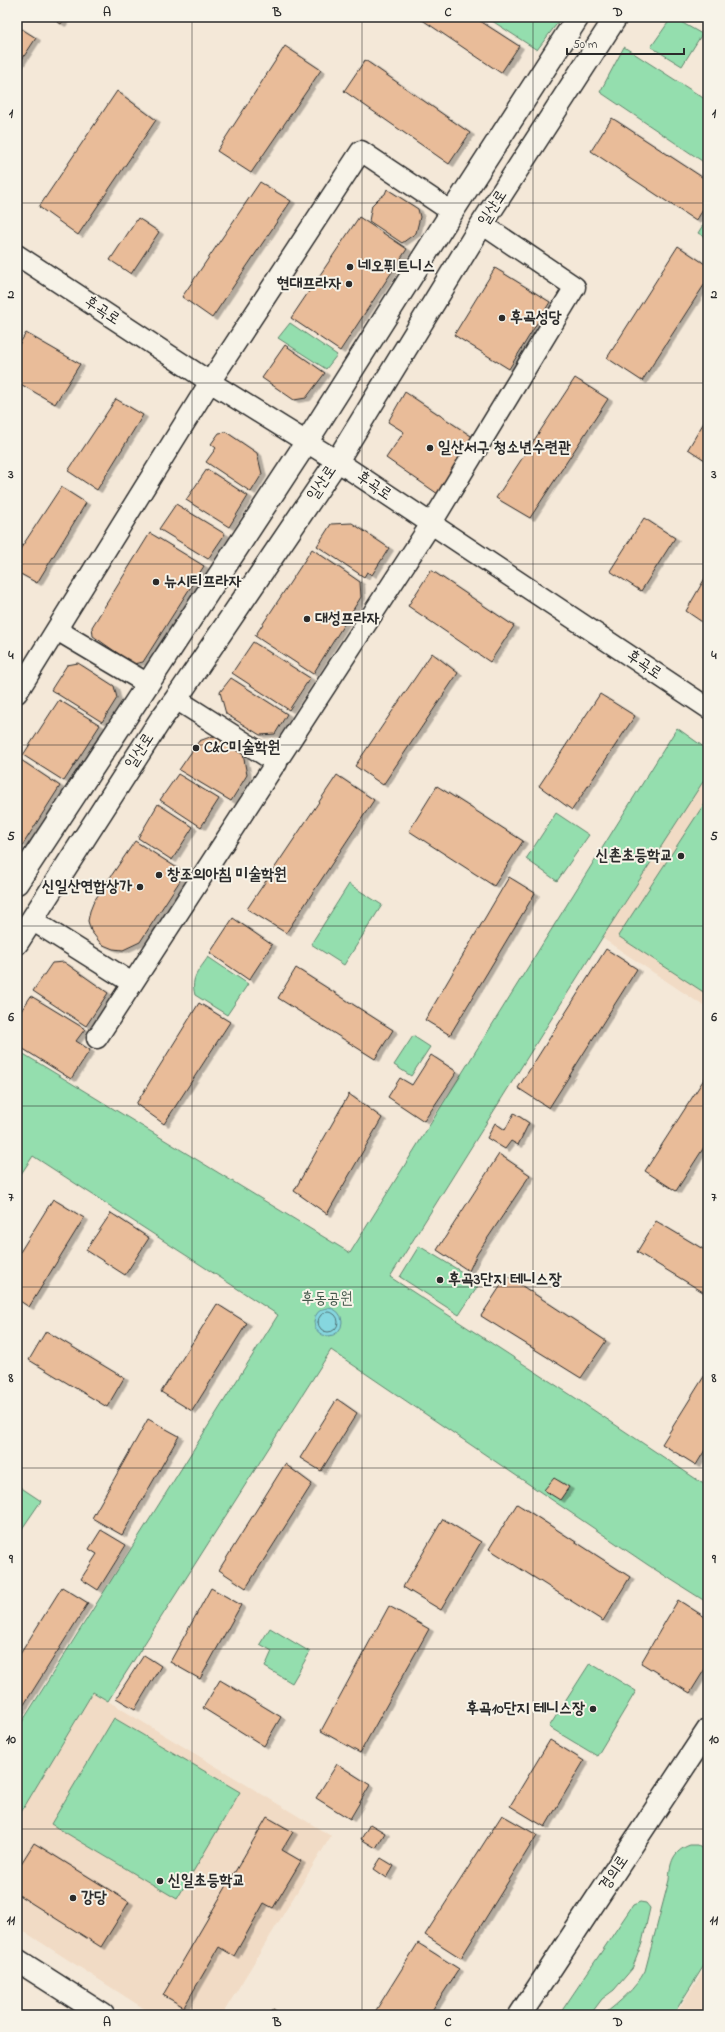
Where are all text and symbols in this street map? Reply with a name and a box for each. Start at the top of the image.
text: A [103,3,111,22]
text: B [272,3,282,22]
text: C [444,3,452,22]
text: D [612,3,623,22]
scale bar [567,30,684,56]
text: 50 m [573,36,597,54]
text: 1 [9,104,14,123]
text: 1 [712,104,717,123]
street label: 일산로 [472,185,514,231]
place label: 네오퓌트니스 [358,255,435,279]
marker: 네오퓌트니스 [345,262,355,272]
place label: 현대프라자 [277,272,341,296]
marker: 현대프라자 [344,279,354,289]
text: 2 [7,285,15,304]
text: 2 [710,285,718,304]
street label: 후곡로 [79,290,125,332]
place label: 후곡성당 [510,306,562,330]
marker: 후곡성당 [497,313,507,323]
place label: 일산서구 청소년수련관 [438,436,571,460]
marker: 일산서구 청소년수련관 [425,443,435,453]
street label: 일산로 [301,460,343,506]
text: 3 [7,465,14,484]
street label: 후곡로 [351,465,397,507]
text: 3 [710,465,717,484]
place label: 뉴시티프라자 [164,570,241,594]
marker: 뉴시티프라자 [151,577,161,587]
place label: 대성프라자 [315,607,380,631]
marker: 대성프라자 [302,614,312,624]
street label: 후곡로 [621,644,667,686]
text: 4 [7,646,14,665]
text: 4 [710,646,717,665]
street label: 일산로 [119,728,161,774]
place label: C&C미술학원 [204,736,281,760]
marker: C&C미술학원 [191,743,201,753]
text: 5 [7,827,15,846]
text: 5 [710,827,718,846]
place label: 신촌초등학교 [596,844,673,868]
marker: 신촌초등학교 [676,851,686,861]
place label: 창조의아침 미술학원 [167,863,287,887]
marker: 창조의아침 미술학원 [154,870,164,880]
place label: 신일산연합상가 [42,875,132,899]
marker: 신일산연합상가 [135,882,145,892]
text: 6 [7,1008,14,1027]
text: 6 [710,1008,717,1027]
text: 7 [8,1188,14,1207]
text: 7 [711,1188,717,1207]
place label: 후곡3단지 테니스장 [448,1268,562,1292]
marker: 후곡3단지 테니스장 [435,1275,445,1285]
park label: 후동공원 [301,1287,353,1311]
text: 8 [8,1369,14,1388]
text: 8 [711,1369,717,1388]
text: 9 [8,1550,14,1569]
text: 9 [711,1550,717,1569]
place label: 후곡10단지 테니스장 [466,1697,585,1721]
marker: 후곡10단지 테니스장 [588,1704,598,1714]
text: 10 [6,1730,16,1749]
text: 10 [709,1730,719,1749]
street label: 경의로 [593,1850,635,1896]
place label: 신일초등학교 [168,1869,245,1893]
marker: 신일초등학교 [155,1876,165,1886]
place label: 강당 [81,1886,107,1910]
marker: 강당 [68,1893,78,1903]
text: 11 [7,1911,16,1930]
text: 11 [710,1911,719,1930]
text: A [103,2013,111,2032]
text: B [272,2013,282,2032]
text: C [444,2013,452,2032]
text: D [612,2013,623,2032]

